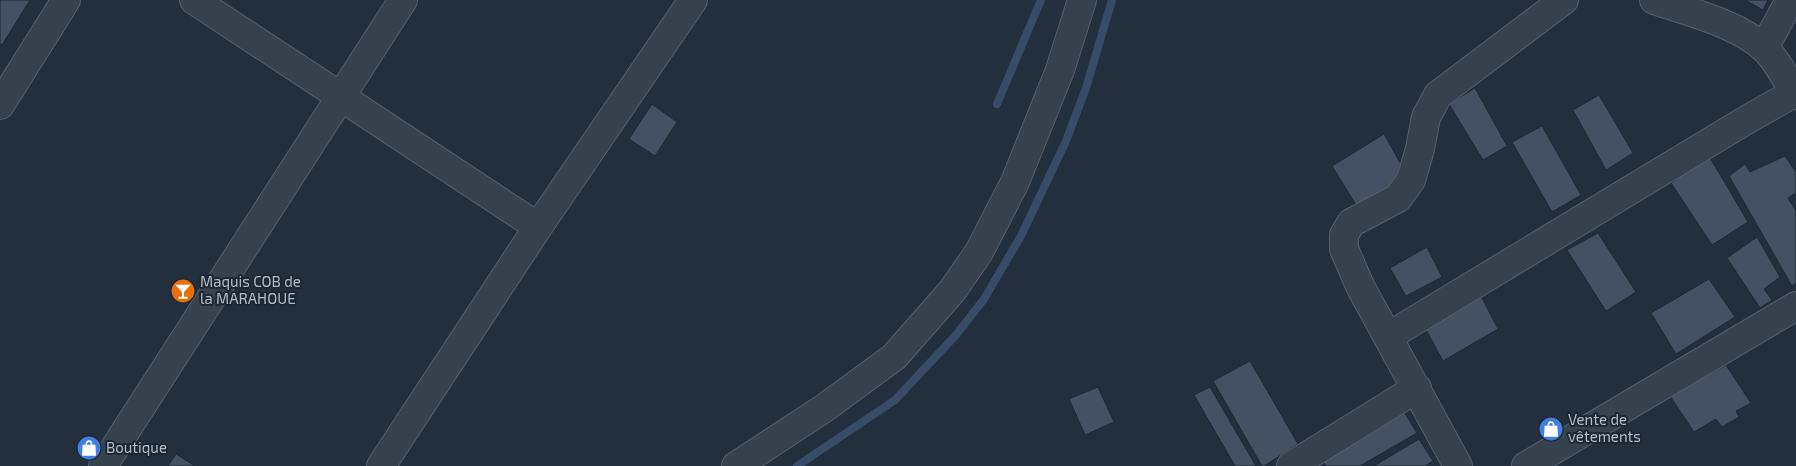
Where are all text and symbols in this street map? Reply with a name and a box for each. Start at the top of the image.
place label: Maquis COB de la MARAHOUE [200,272,301,307]
bar icon: Maquis COB de la MARAHOUE [170,278,196,304]
place label: Vente de vêtements [1568,410,1641,445]
shop icon: Vente de vêtements [1538,416,1564,442]
shop icon: Boutique [76,435,102,461]
place label: Boutique [106,438,167,456]

